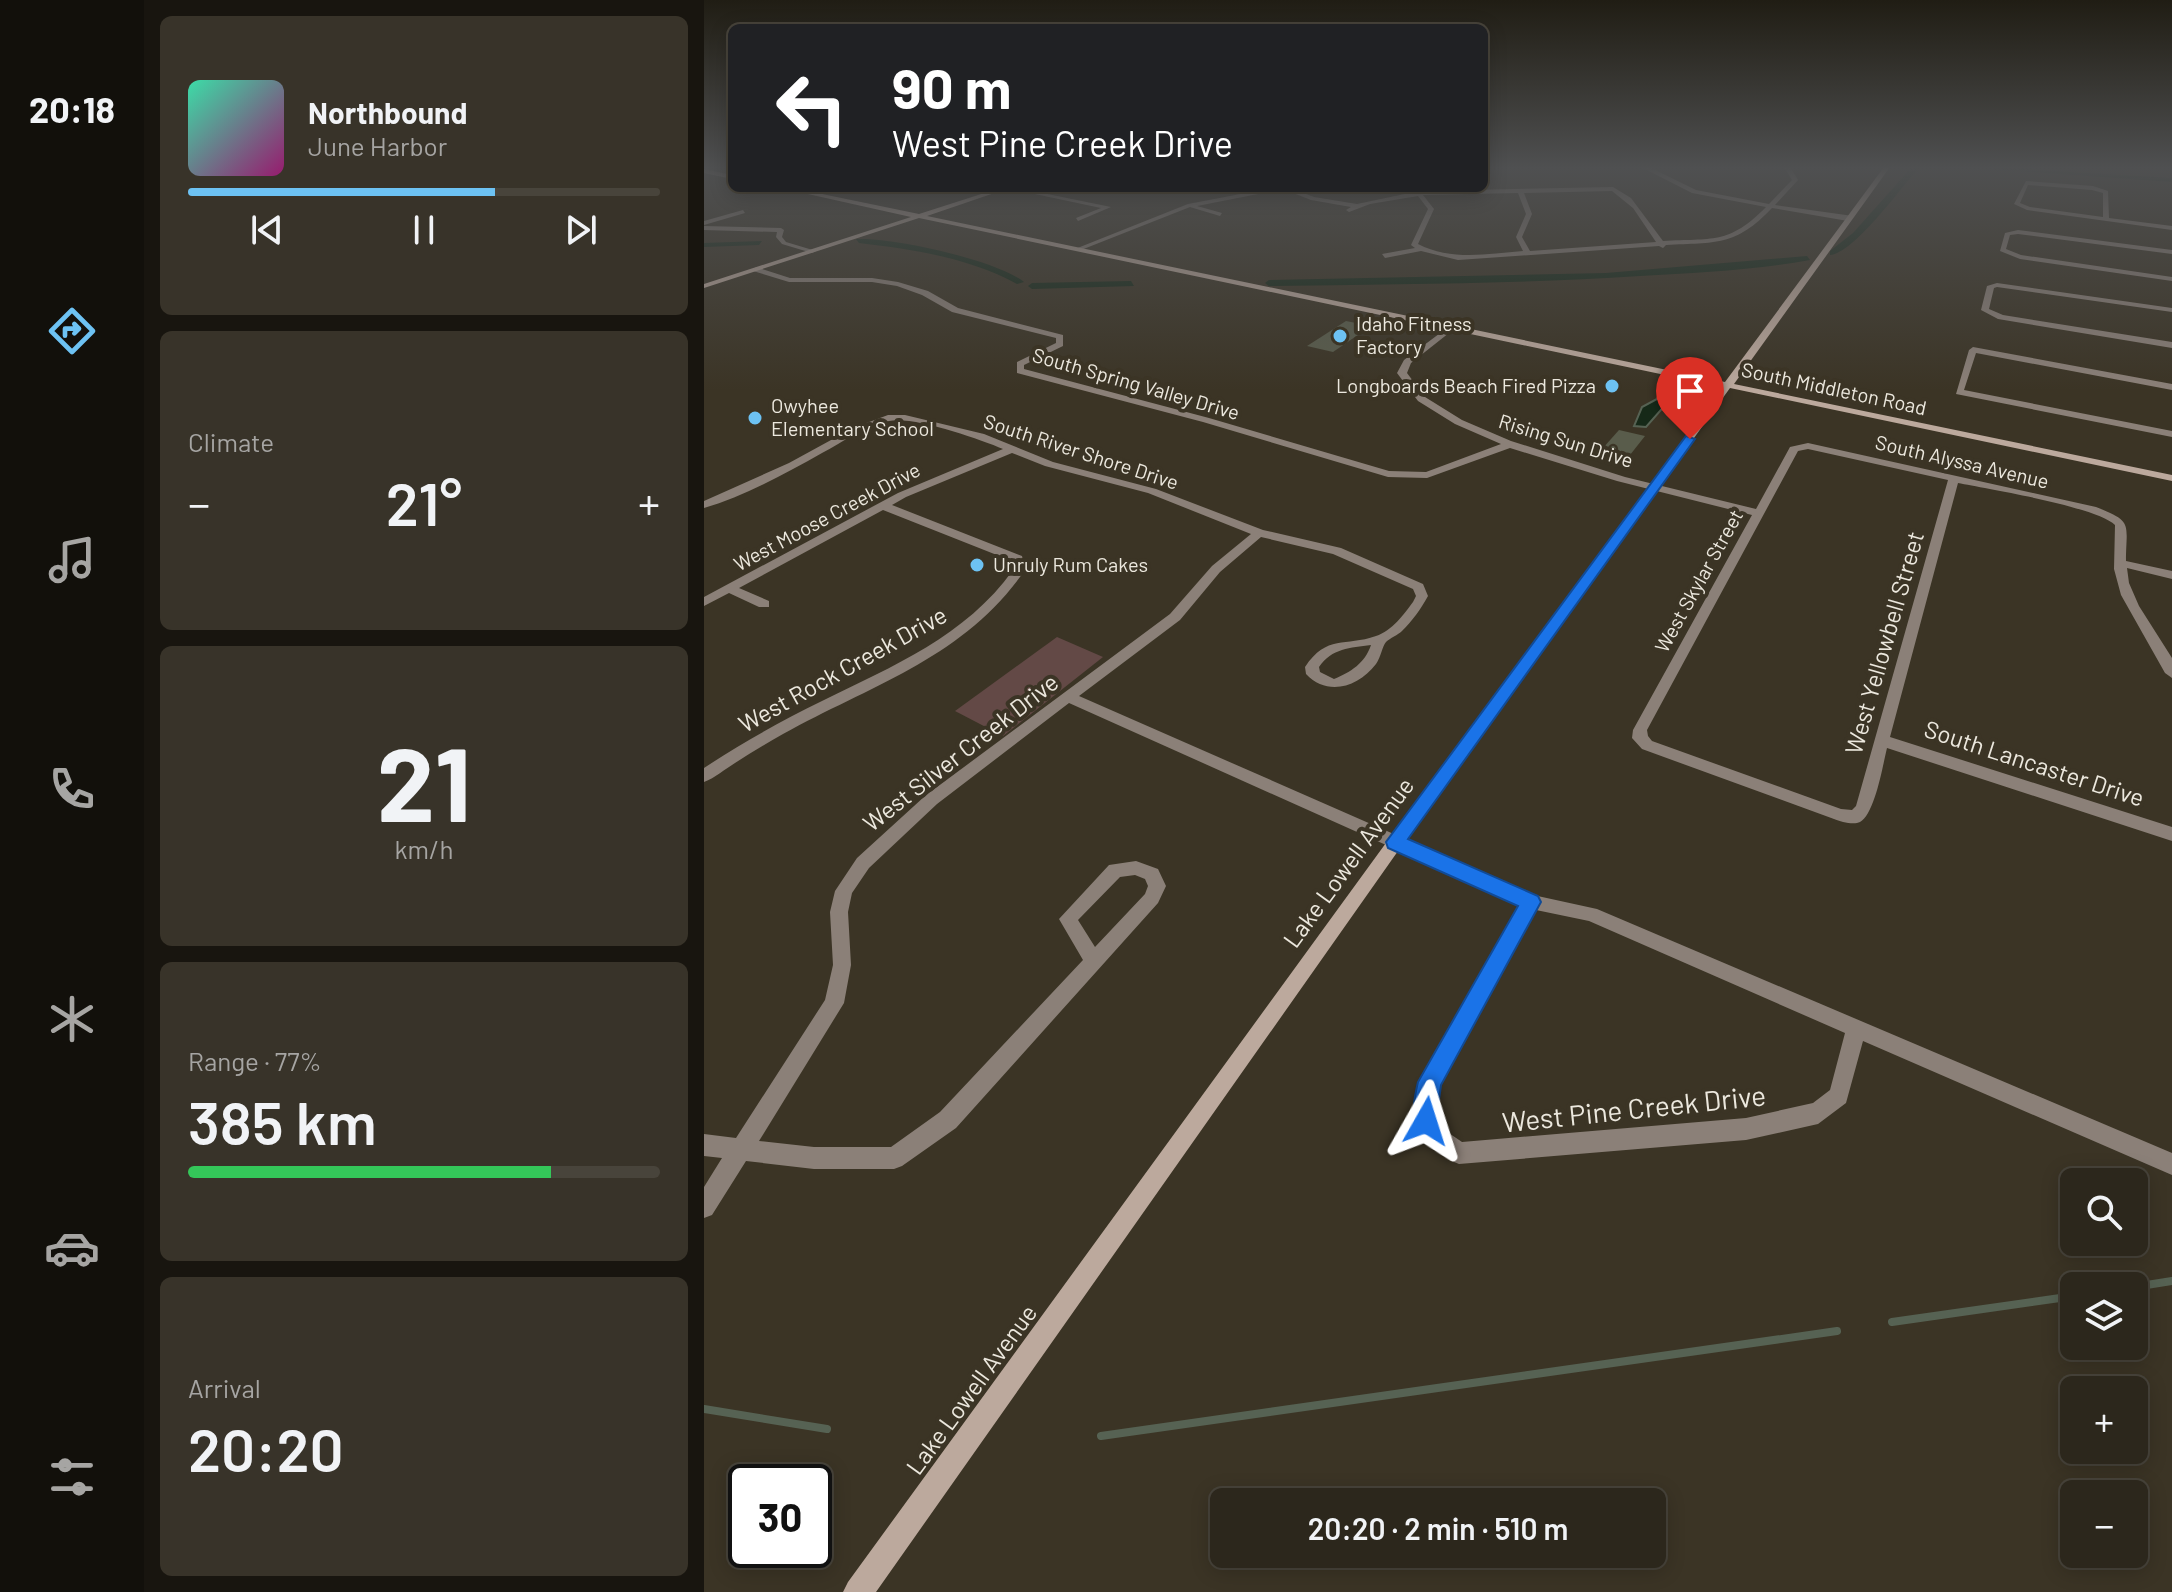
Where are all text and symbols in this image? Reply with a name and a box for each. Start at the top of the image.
text: 90 m [892,53,1012,120]
icon: left [760,56,864,160]
text: 20:18 [29,87,115,130]
text: Northbound [308,94,467,130]
text: West Pine Creek Drive [892,121,1233,164]
text: June Harbor [308,130,447,161]
icon: previous [245,208,289,252]
icon: pause [402,208,446,252]
icon: next [559,208,603,252]
icon: directions [44,303,100,359]
place label: Idaho Fitness Factory [1356,311,1472,358]
marker: Idaho Fitness Factory [1331,327,1349,345]
street label: South Spring Valley Drive [1030,342,1243,424]
pin [1656,357,1724,439]
street label: South Middleton Road [1739,357,1929,419]
icon: arrive [1668,369,1712,413]
place label: Longboards Beach Fired Pizza [1336,373,1596,397]
marker: Longboards Beach Fired Pizza [1603,377,1621,395]
place label: Owyhee Elementary School [771,393,934,440]
street label: South River Shore Drive [981,408,1182,494]
street label: Rising Sun Drive [1496,408,1636,472]
marker: Owyhee Elementary School [746,409,764,427]
text: Climate [188,426,274,457]
street label: South Alyssa Avenue [1873,429,2051,493]
street label: West Moose Creek Drive [729,457,924,575]
text: 21° [386,466,462,538]
text: − [188,476,210,529]
text: + [638,476,660,529]
street label: West Skylar Street [1649,505,1747,656]
street label: West Yellowbell Street [1838,528,1929,757]
icon: music [44,532,100,588]
place label: Unruly Rum Cakes [993,552,1148,576]
marker: Unruly Rum Cakes [968,556,986,574]
street label: West Rock Creek Drive [733,599,951,738]
street label: West Silver Creek Drive [857,667,1063,837]
street label: South Lancaster Drive [1921,713,2148,812]
text: 21 [377,718,471,843]
icon: phone [44,761,100,817]
street label: Lake Lowell Avenue [1276,771,1419,953]
text: km/h [395,833,453,864]
icon: climate [44,991,100,1047]
text: Range · 77% [188,1045,321,1076]
street label: West Pine Creek Drive [1500,1077,1768,1139]
position arrow [1384,1079,1468,1163]
text: 385 km [188,1085,377,1157]
map controls [2060,1168,2148,1568]
button: search [2060,1168,2148,1256]
icon: car [44,1220,100,1276]
button: layers [2060,1272,2148,1360]
street label: Lake Lowell Avenue [899,1298,1042,1480]
text: Arrival [188,1372,261,1403]
button: + [2060,1376,2148,1464]
text: 20:20 [188,1412,344,1484]
icon: filters [44,1449,100,1505]
speed limit sign: 30 [728,1464,832,1568]
button: − [2060,1480,2148,1568]
text: 20:20 · 2 min · 510 m [1308,1510,1568,1546]

